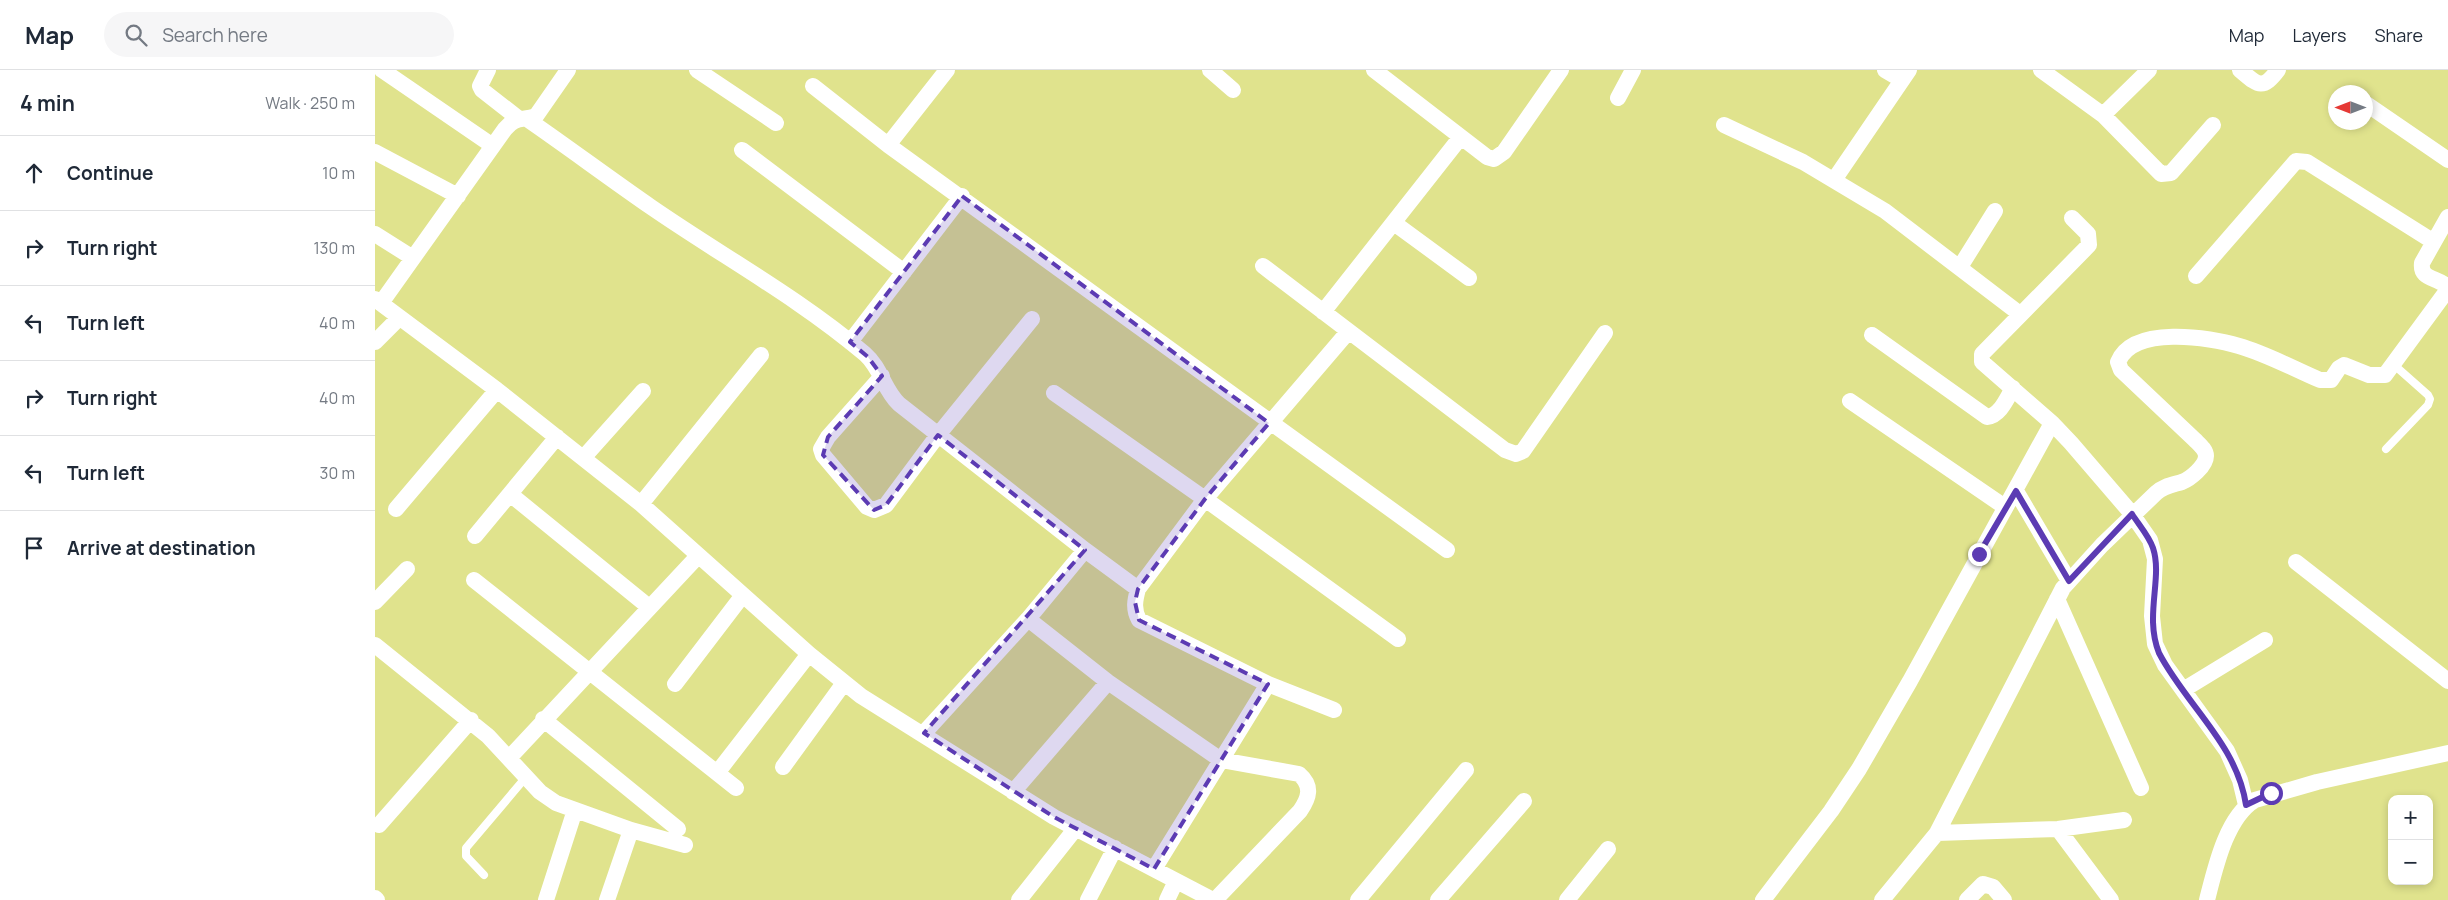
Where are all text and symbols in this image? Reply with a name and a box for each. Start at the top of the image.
search box [104,12,454,57]
text: Map [25,18,74,51]
icon: search [122,21,150,49]
text: Search here [162,22,268,48]
text: Map [2229,23,2264,47]
text: Layers [2292,23,2346,47]
text: Share [2374,23,2423,47]
north arrow [2328,85,2373,130]
text: 4 min [20,89,75,117]
text: Walk · 250 m [265,92,355,114]
icon: ahead [20,159,48,187]
text: Continue [67,160,153,186]
text: 10 m [322,162,355,184]
icon: right [20,234,48,262]
text: Turn right [67,235,157,261]
text: 130 m [313,237,355,259]
icon: left [20,309,48,337]
text: Turn left [67,310,145,336]
text: 40 m [319,312,355,334]
icon: right [20,384,48,412]
text: Turn right [67,385,157,411]
text: 40 m [319,387,355,409]
icon: left [20,459,48,487]
text: Turn left [67,460,145,486]
text: 30 m [320,462,355,484]
icon: arrive [20,534,48,562]
text: Arrive at destination [67,535,256,561]
route end [1968,543,1991,566]
route start [2260,782,2283,805]
map controls [2388,795,2433,885]
button: + [2388,795,2433,840]
button: − [2388,840,2433,885]

